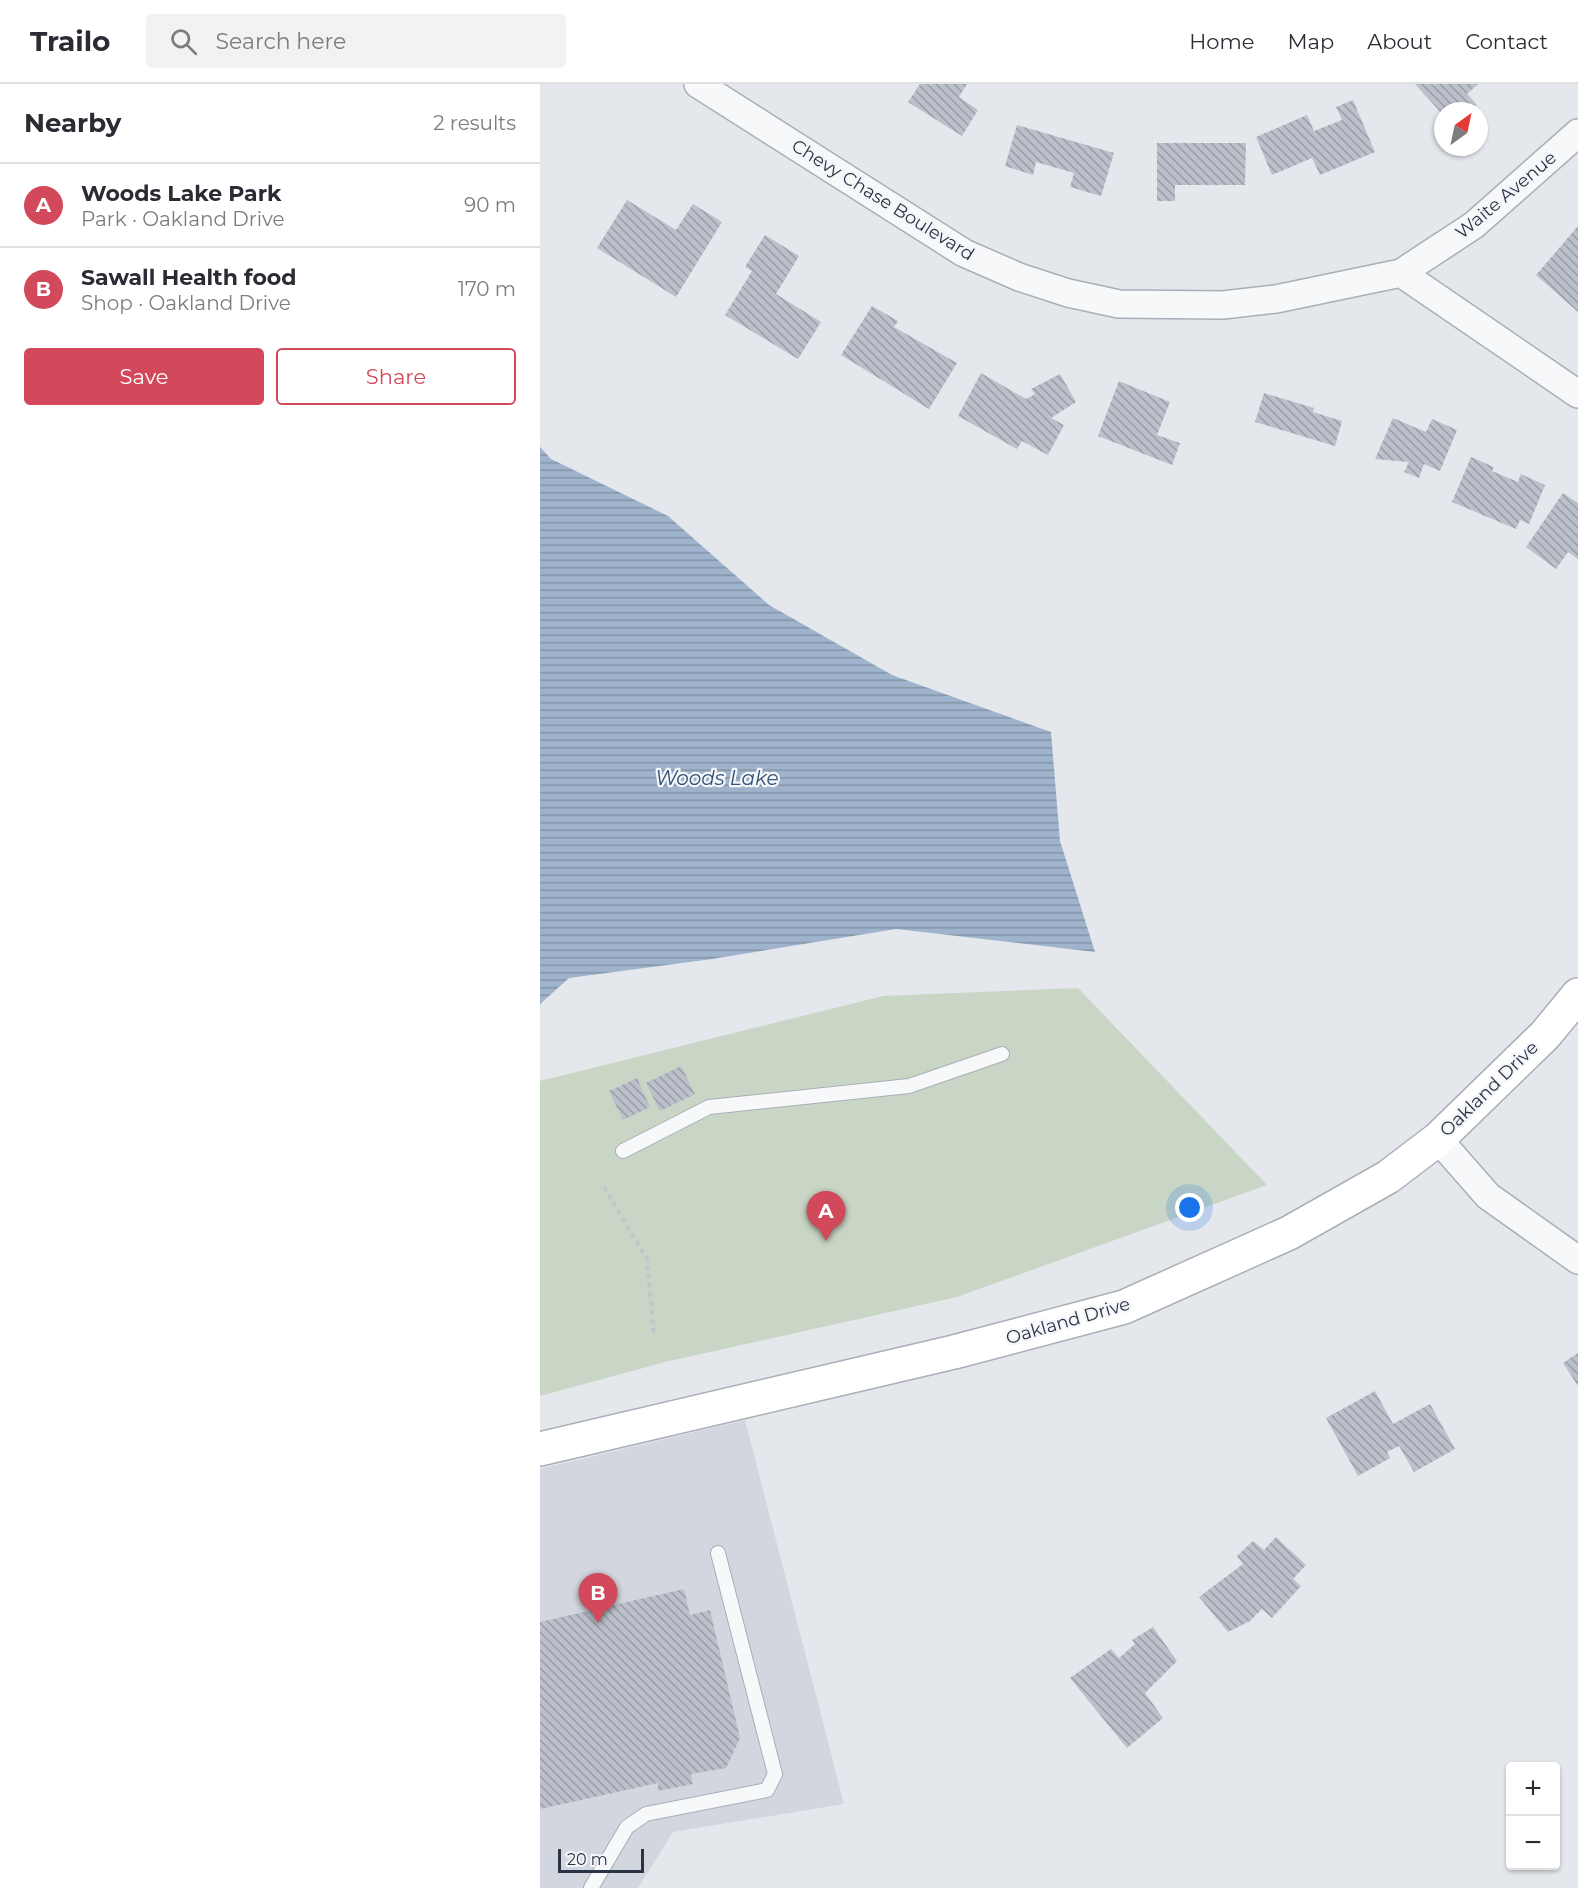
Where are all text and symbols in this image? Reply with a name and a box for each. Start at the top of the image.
search box [146,14,566,68]
text: Trailo [30,24,110,58]
icon: search [167,25,200,58]
text: Search here [215,28,346,55]
text: Home [1189,29,1254,54]
text: Map [1287,29,1334,54]
text: About [1367,29,1432,54]
text: Contact [1465,29,1548,54]
north arrow [1434,102,1488,156]
text: Nearby [24,107,121,139]
text: 2 results [433,111,516,135]
street label: Chevy Chase Boulevard [788,135,978,265]
street label: Waite Avenue [1451,146,1561,244]
text: Woods Lake Park [81,180,281,207]
text: A [36,193,51,217]
text: 90 m [464,193,516,217]
text: Park · Oakland Drive [81,207,285,231]
text: Sawall Health food [81,264,297,291]
text: B [36,277,51,301]
text: 170 m [458,277,516,301]
text: Shop · Oakland Drive [81,291,291,315]
button: Save [24,348,264,405]
button: Share [276,348,516,405]
water label: Woods Lake [655,766,779,790]
street label: Oakland Drive [1435,1036,1543,1141]
pin: A [806,1192,846,1241]
your location [1175,1193,1204,1222]
street label: Oakland Drive [1003,1293,1133,1349]
pin: B [578,1574,618,1623]
map controls [1506,1762,1560,1870]
button: + [1506,1762,1560,1816]
button: − [1506,1816,1560,1870]
scale bar [558,1846,644,1874]
text: 20 m [567,1850,608,1869]

